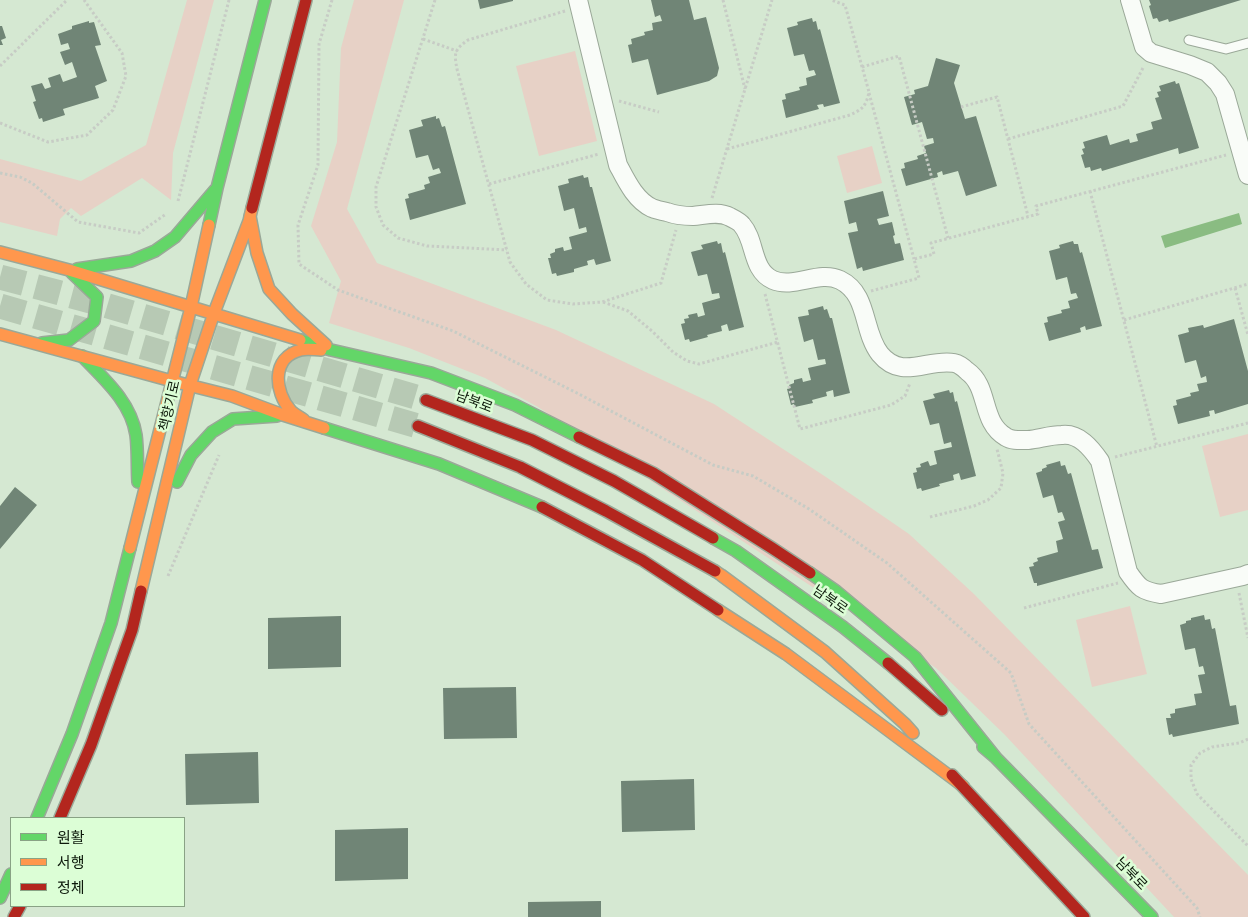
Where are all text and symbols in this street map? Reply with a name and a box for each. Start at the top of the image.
street label: 책향기로 [156,379,184,433]
street label: 남북로 [453,387,495,417]
street label: 남북로 [809,582,851,618]
legend [10,817,185,907]
text: 원활 [57,829,85,847]
text: 서행 [57,854,85,872]
street label: 남북로 [1112,854,1150,894]
text: 정체 [57,879,85,897]

